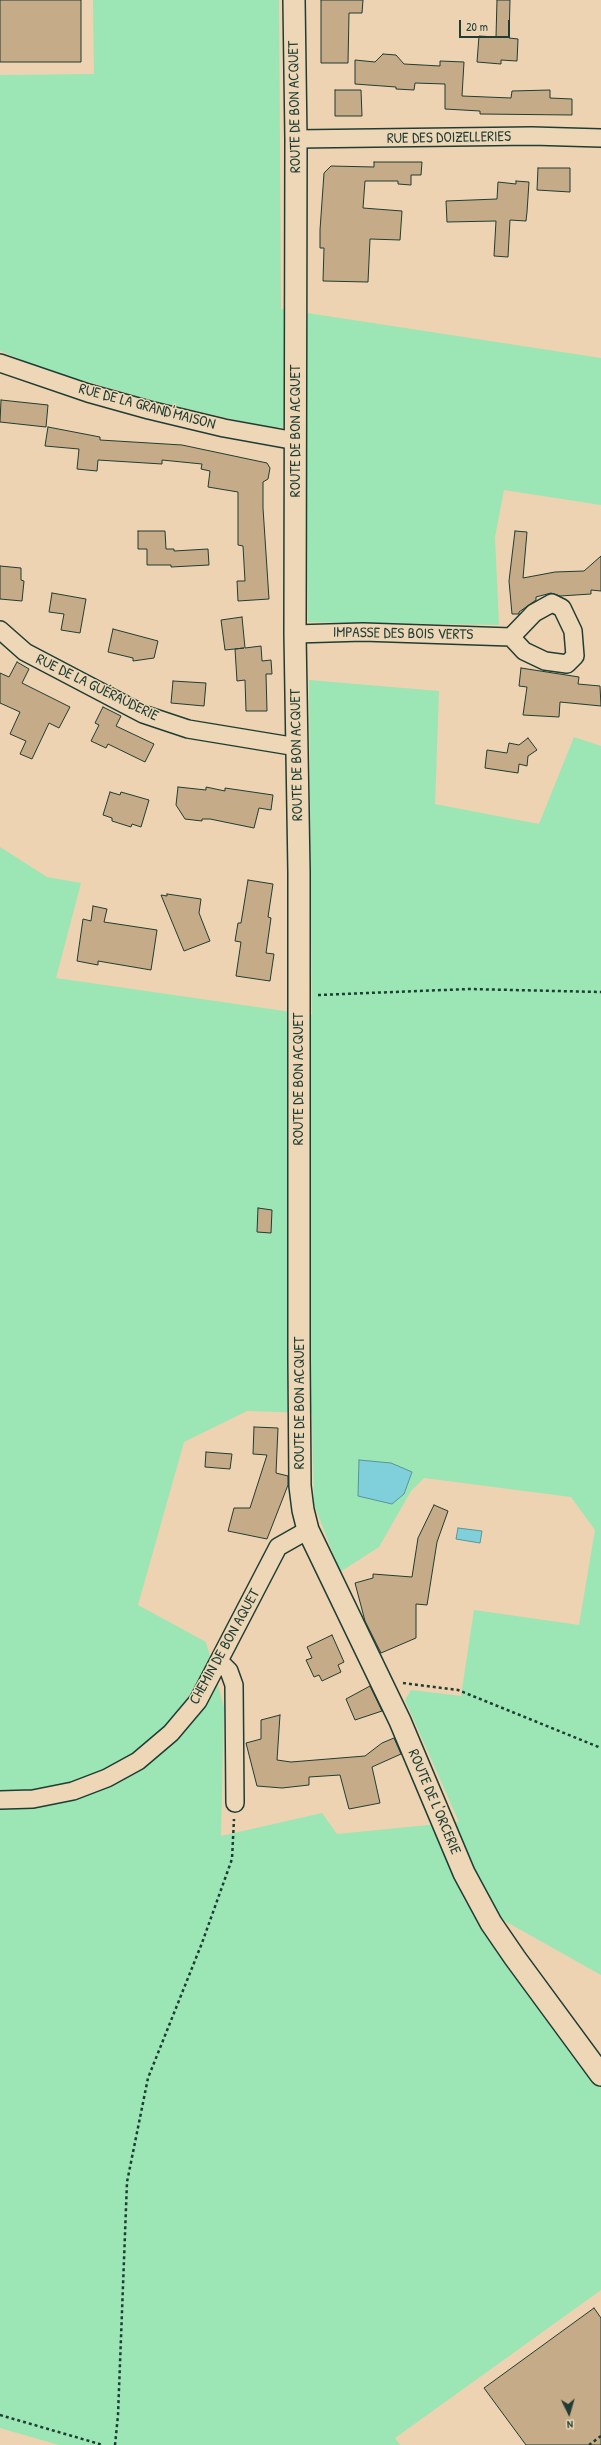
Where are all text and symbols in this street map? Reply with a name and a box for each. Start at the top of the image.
scale bar [461,12,512,38]
text: 20 m [466,18,488,35]
street label: ROUTE DE BON ACQUET [285,41,305,173]
street label: RUE DES DOIZELLERIES [387,128,511,148]
street label: ROUTE DE BON ACQUET [287,365,305,497]
street label: RUE DE LA GRAND'MAISON [77,380,217,434]
street label: IMPASSE DES BOIS VERTS [333,624,473,644]
street label: RUE DE LA GUÉRAUDERIE [33,651,161,725]
street label: ROUTE DE BON ACQUET [287,689,307,821]
street label: ROUTE DE BON ACQUET [290,1013,308,1145]
street label: ROUTE DE BON ACQUET [291,1337,309,1469]
street label: CHEMIN DE BON AQUET [186,1586,264,1708]
street label: ROUTE DE L'ORCERIE [404,1747,464,1857]
north arrow [549,2393,589,2433]
text: N [567,2418,574,2432]

